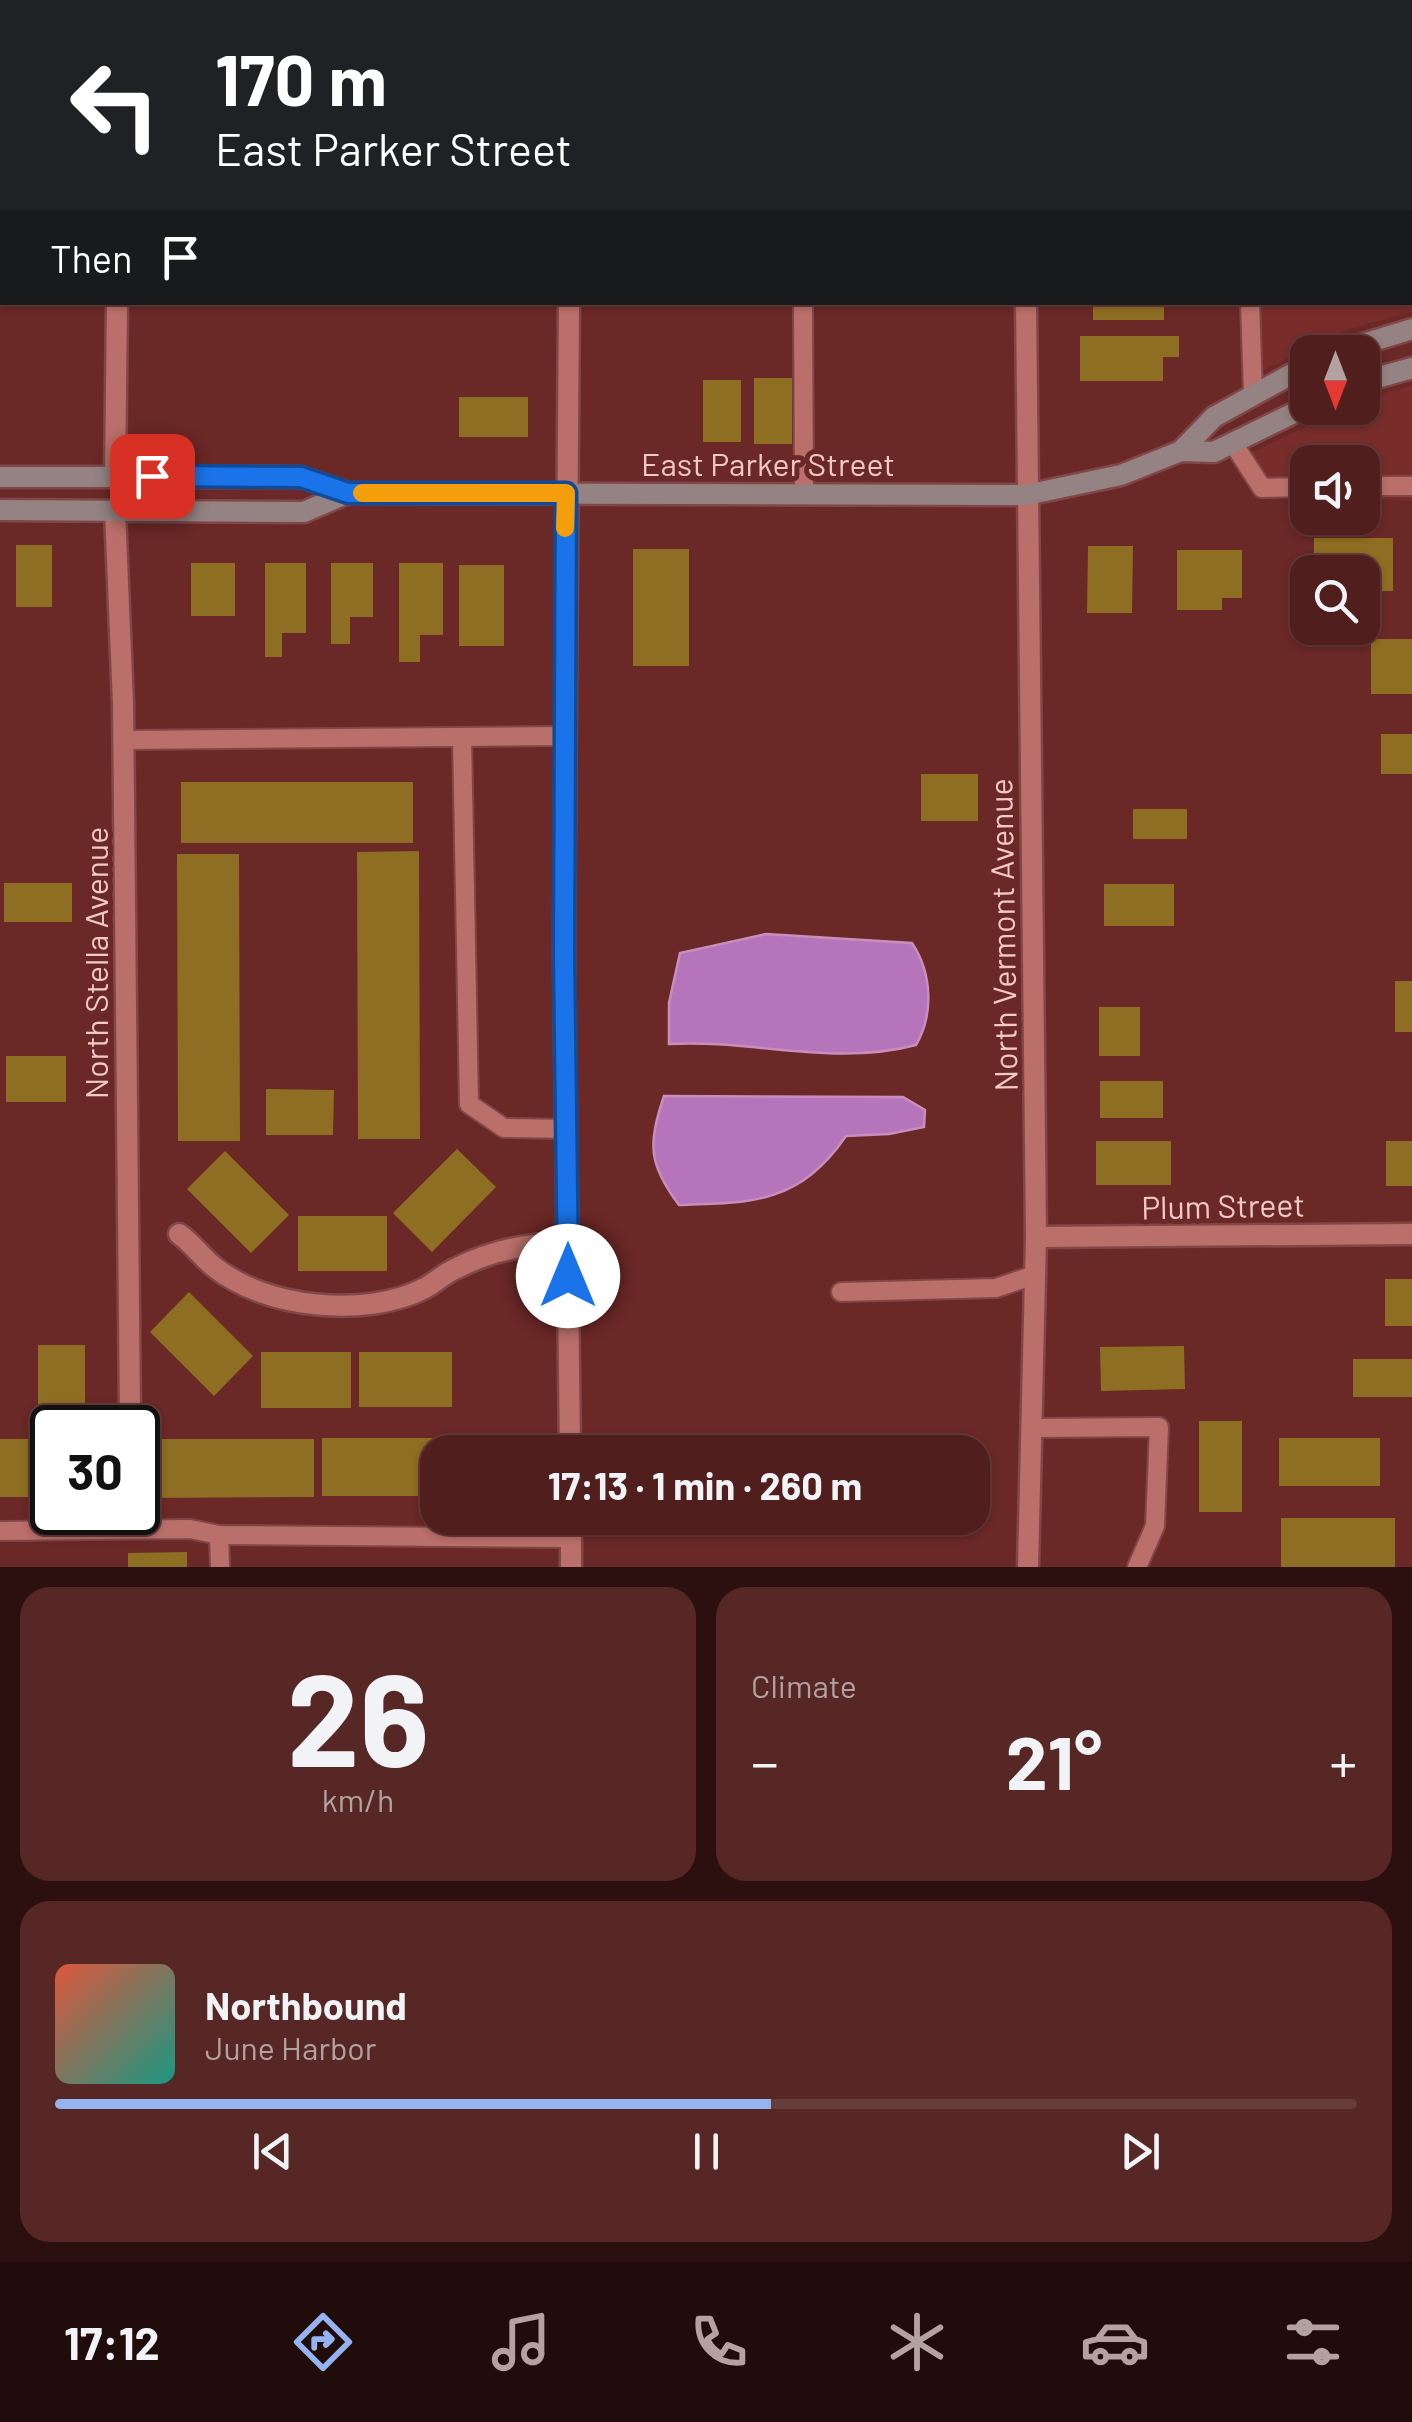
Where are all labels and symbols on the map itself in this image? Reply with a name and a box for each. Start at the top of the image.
north arrow [1290,335,1380,425]
pin [110,434,195,519]
street label: East Parker Street [641,444,895,482]
street label: North Vermont Avenue [980,778,1024,1092]
street label: North Stella Avenue [76,827,114,1099]
street label: Plum Street [1141,1185,1305,1225]
position arrow [516,1224,620,1328]
speed limit sign: 30 [30,1405,160,1535]

